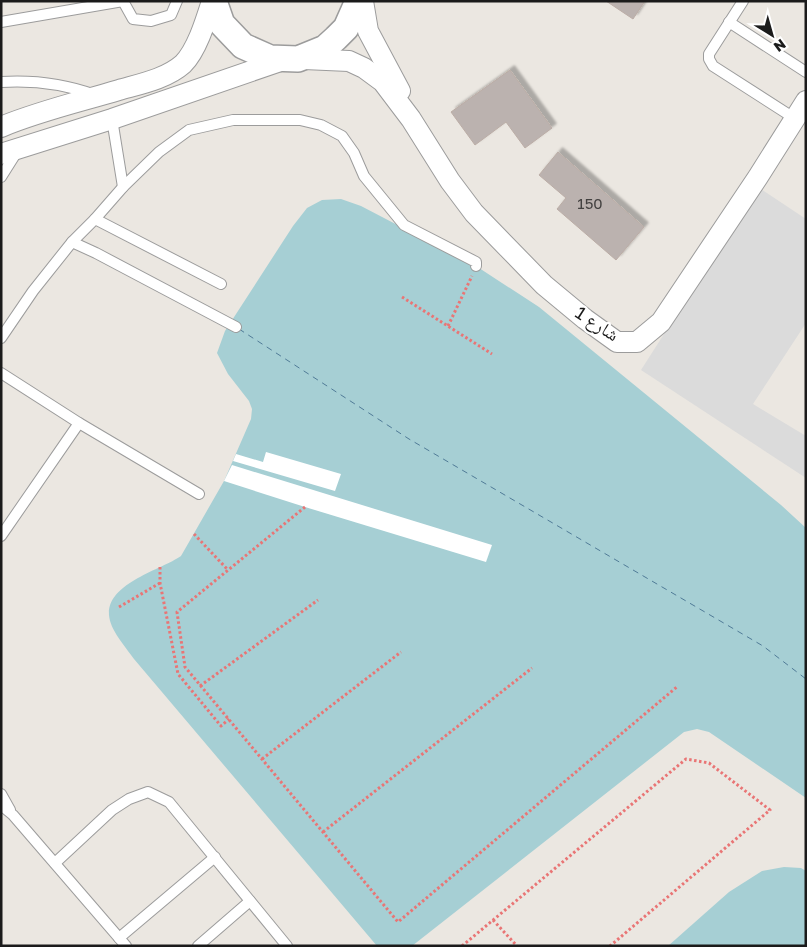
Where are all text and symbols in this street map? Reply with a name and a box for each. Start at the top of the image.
north arrow [747,10,797,60]
text: N [771,36,789,56]
house number: 150 [577,194,603,212]
street label: شارع 1 [571,301,623,346]

